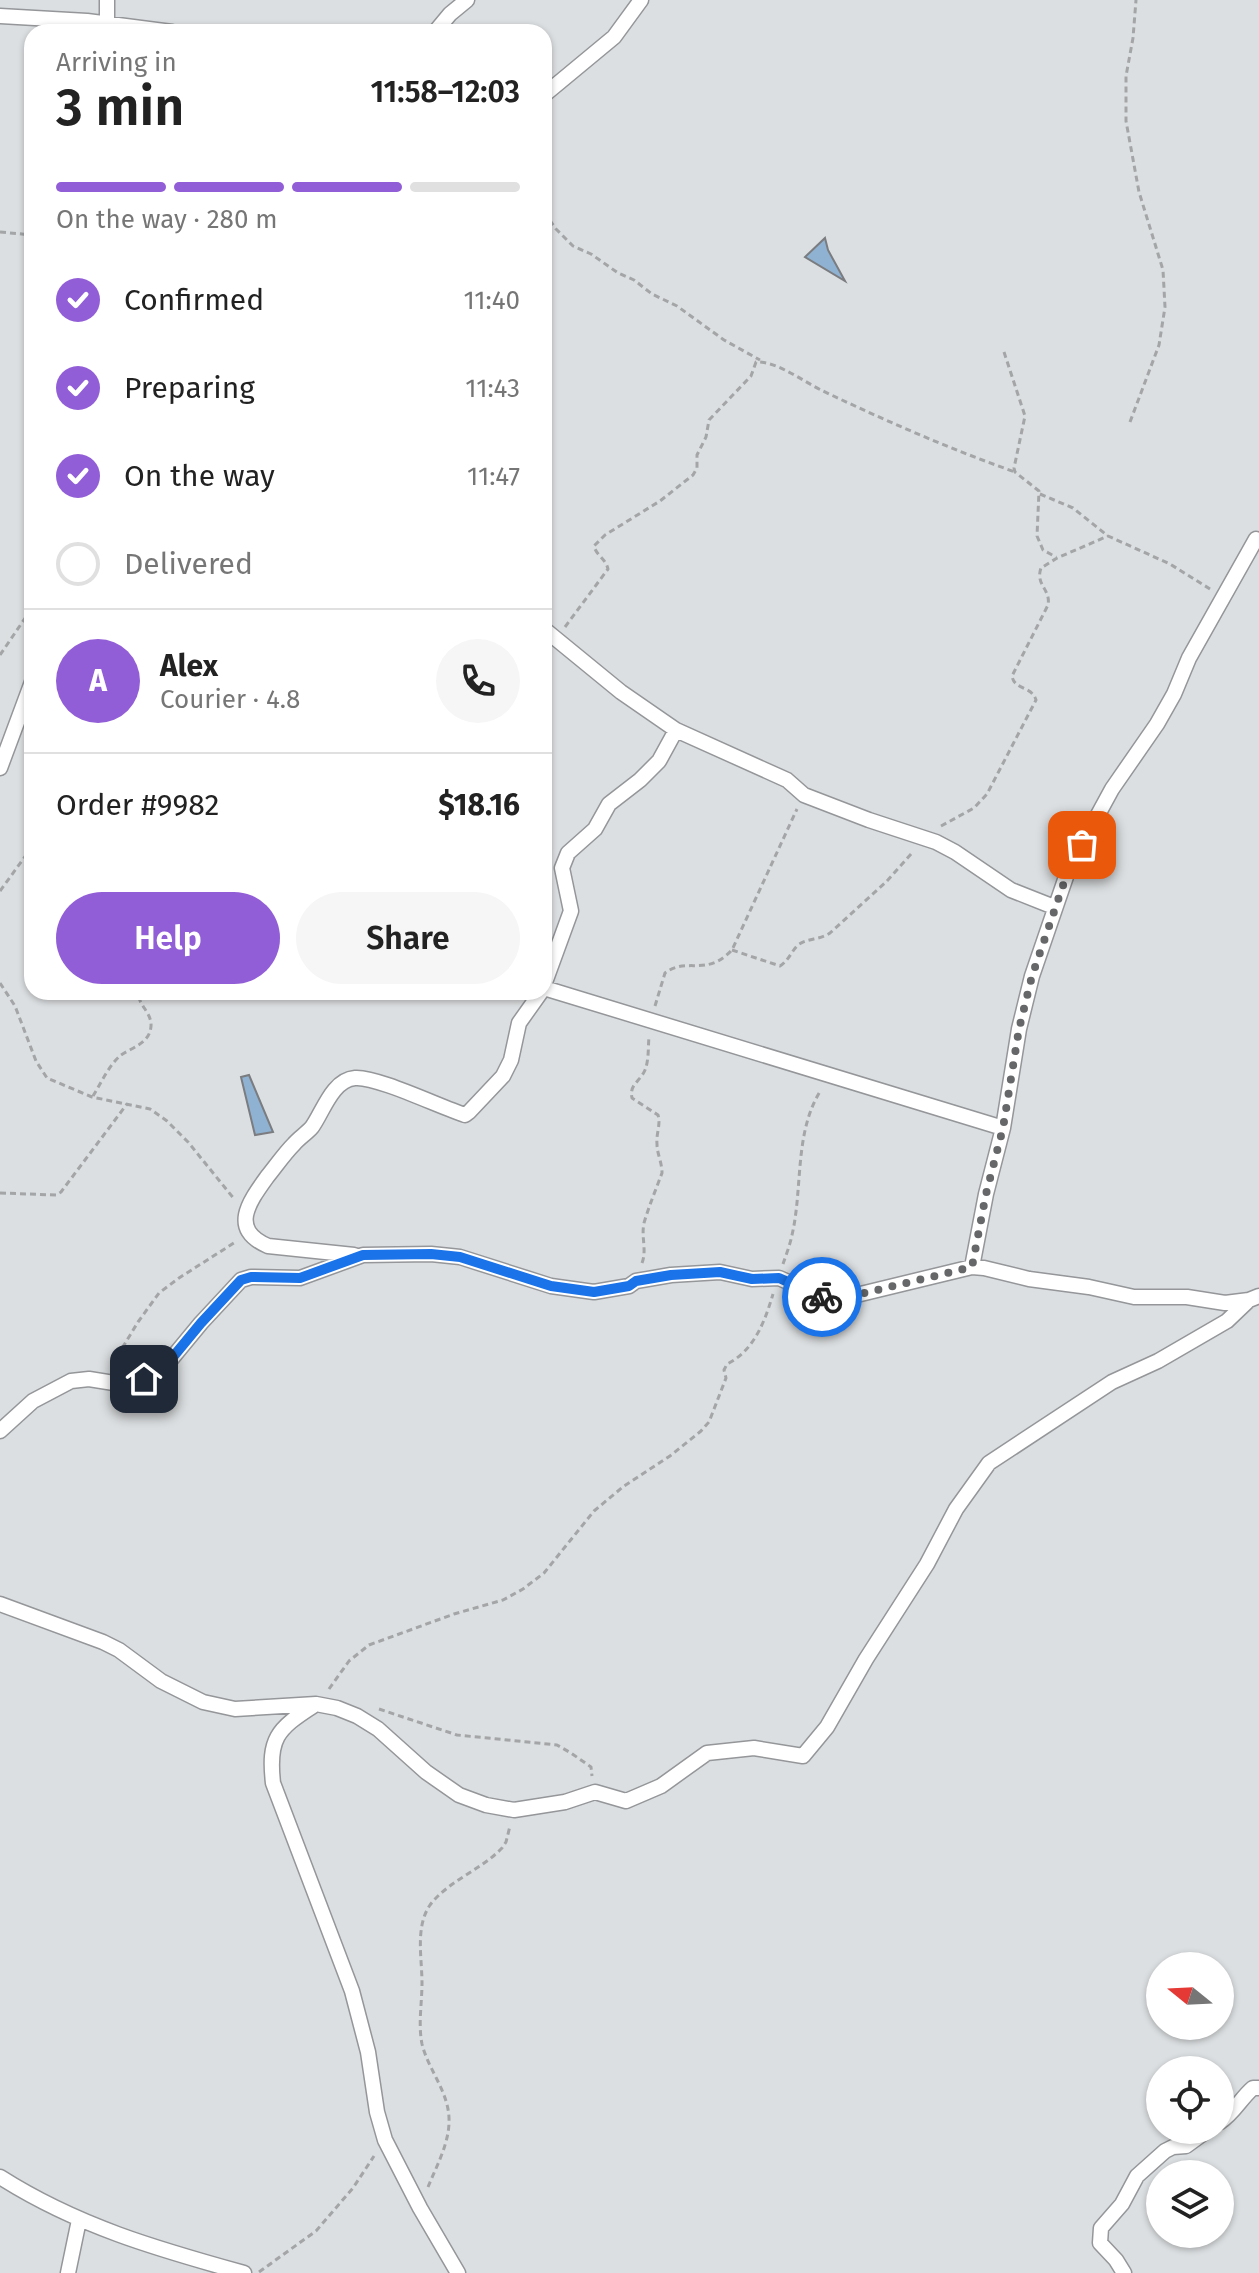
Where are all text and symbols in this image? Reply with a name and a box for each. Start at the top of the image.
text: Arriving in [56,47,177,78]
text: 11:58–12:03 [370,74,520,110]
text: 3 min [56,76,184,139]
text: On the way · 280 m [56,204,278,235]
icon: check [56,278,100,322]
text: Confirmed [124,282,264,318]
text: 11:40 [463,285,520,316]
icon: check [56,366,100,410]
text: Preparing [124,370,255,406]
text: 11:43 [465,373,520,404]
icon: check [56,454,100,498]
text: On the way [124,458,275,494]
text: 11:47 [467,461,520,492]
text: Delivered [124,546,253,582]
button: phone [436,639,520,723]
text: Alex [160,648,218,684]
text: A [89,663,107,699]
text: Courier · 4.8 [160,684,300,715]
text: Order #9982 [56,787,219,823]
text: $18.16 [438,787,520,823]
pin [1048,811,1116,879]
icon: bag [1060,823,1104,867]
button: Help [56,892,280,984]
button: Share [296,892,520,984]
courier [782,1257,862,1337]
icon: bike [800,1275,844,1319]
pin [110,1345,178,1413]
icon: home [122,1357,166,1401]
north arrow [1146,1952,1234,2040]
map controls [1146,1952,1234,2248]
button: locate [1146,2056,1234,2144]
button: layers [1146,2160,1234,2248]

